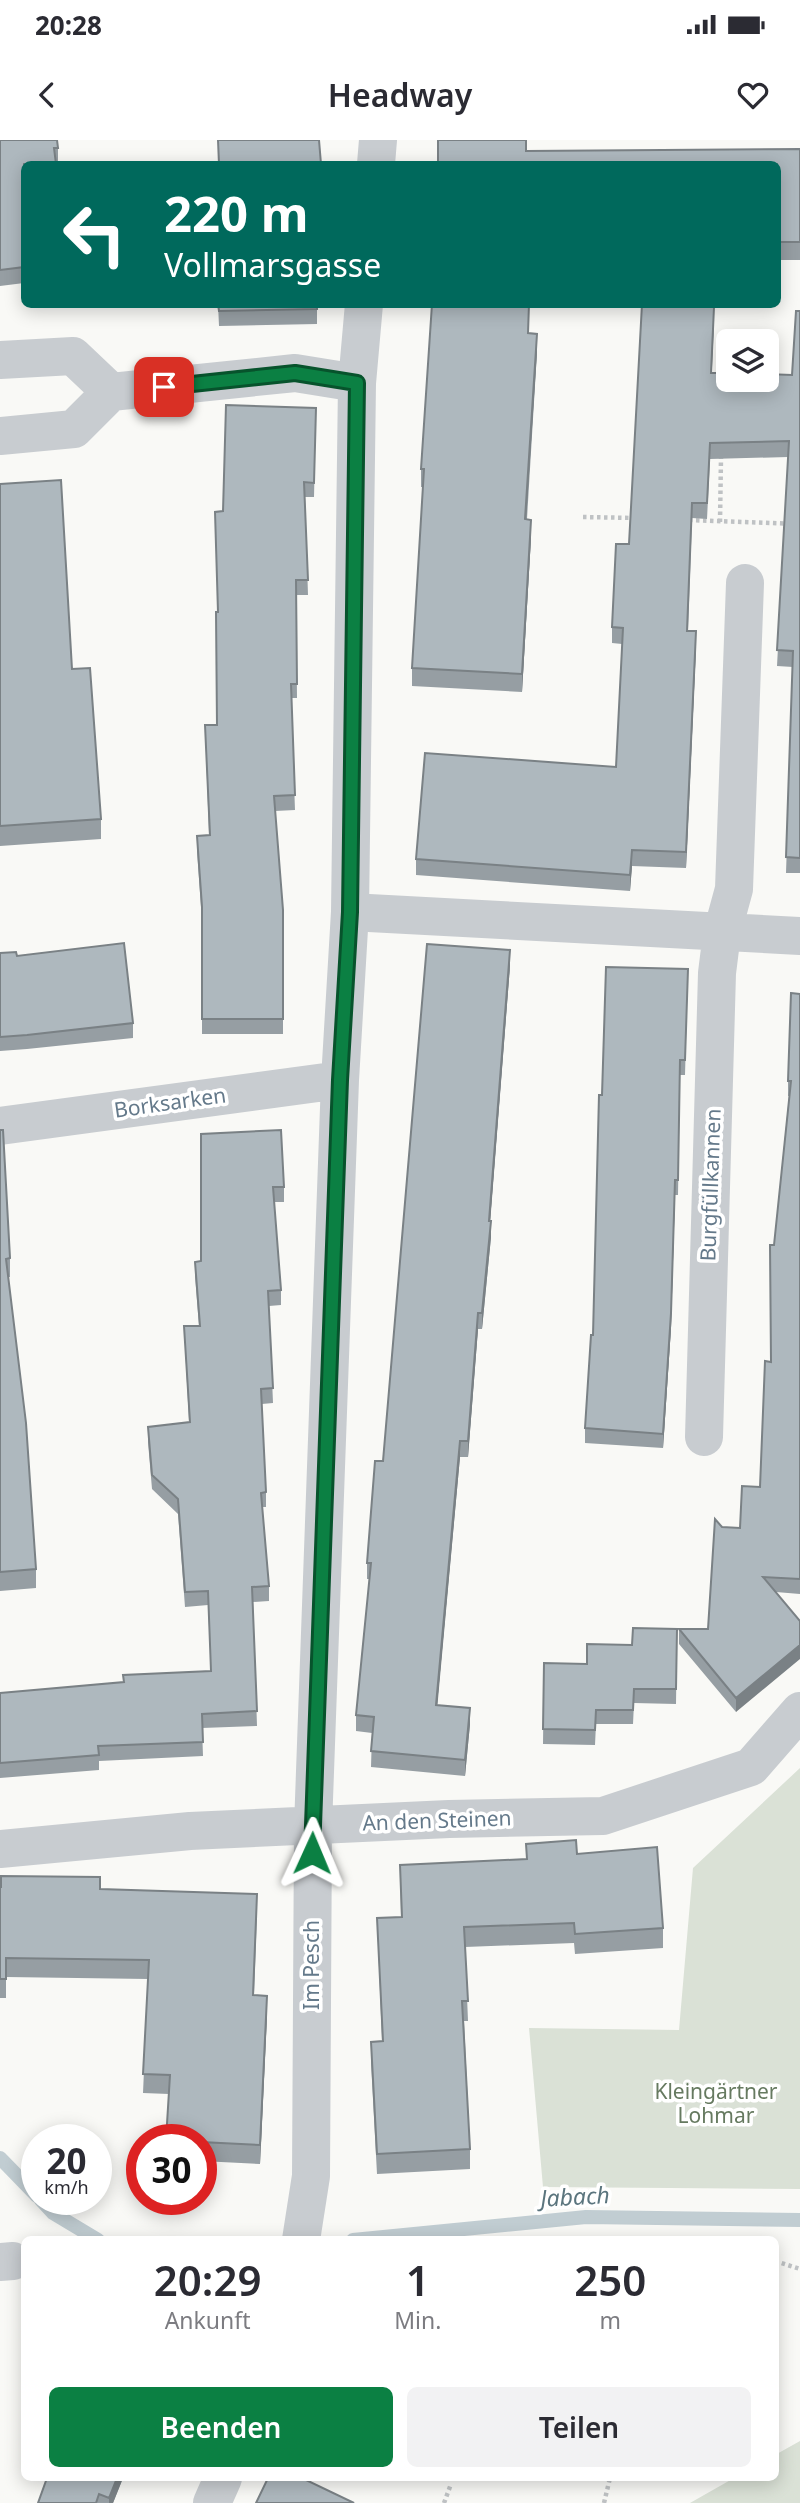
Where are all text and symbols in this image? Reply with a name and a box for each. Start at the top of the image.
text: 20:28 [35,7,102,43]
text: Headway [328,73,472,116]
icon: back [28,76,66,114]
icon: heart [734,76,772,114]
text: 220 m [164,180,309,246]
icon: left [49,189,140,280]
text: Vollmarsgasse [164,243,381,286]
map controls [716,329,779,392]
button: layers [716,329,779,392]
pin [134,357,194,417]
icon: arrive [145,368,183,406]
street label: Borksarken [112,1080,228,1124]
street label: Burgfüllkannen [693,1108,727,1262]
street label: An den Steinen [362,1803,512,1837]
position arrow [275,1816,349,1890]
street label: Im Pesch [297,1920,325,2010]
park label: Kleingärtner Lohmar [654,2077,778,2129]
speed limit sign: 30 [126,2124,217,2215]
text: 20 [46,2137,87,2184]
text: km/h [44,2175,89,2199]
water label: Jabach [535,2178,610,2214]
text: 20:29 [154,2251,261,2308]
text: 1 [406,2251,430,2308]
text: 250 [574,2251,646,2308]
text: Ankunft [165,2304,251,2336]
text: Min. [394,2304,441,2336]
text: m [599,2304,621,2336]
button: Beenden [49,2387,393,2467]
button: Teilen [407,2387,751,2467]

